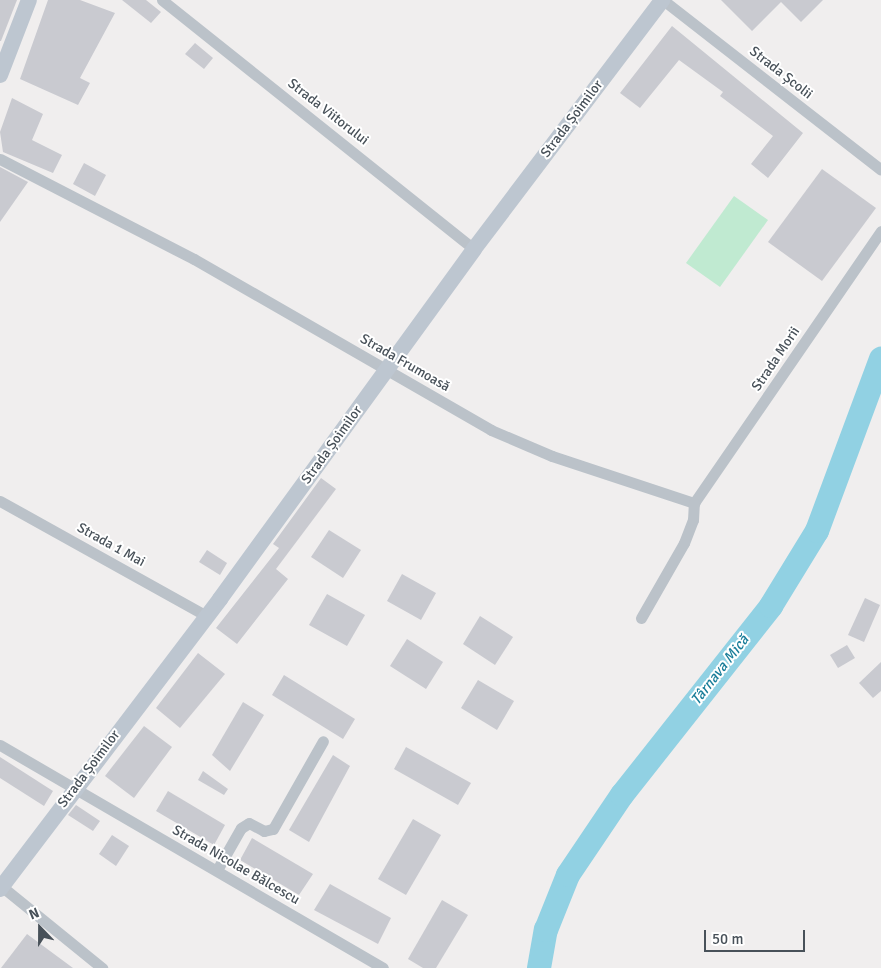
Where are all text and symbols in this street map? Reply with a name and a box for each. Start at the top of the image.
street label: Strada Școlii [746,43,816,103]
street label: Strada Viitorului [284,75,372,149]
street label: Strada Șoimilor [537,77,607,161]
street label: Strada Morii [748,324,804,394]
street label: Strada Frumoasă [357,330,453,396]
street label: Strada Șoimilor [298,403,366,487]
street label: Strada 1 Mai [74,519,148,571]
water label: Târnava Mică [687,631,753,709]
street label: Strada Șoimilor [54,727,124,811]
street label: Strada Nicolae Bălcescu [169,822,303,908]
north arrow [15,903,65,953]
text: N [26,904,42,923]
scale bar [706,920,807,952]
text: 50 m [712,930,743,948]

